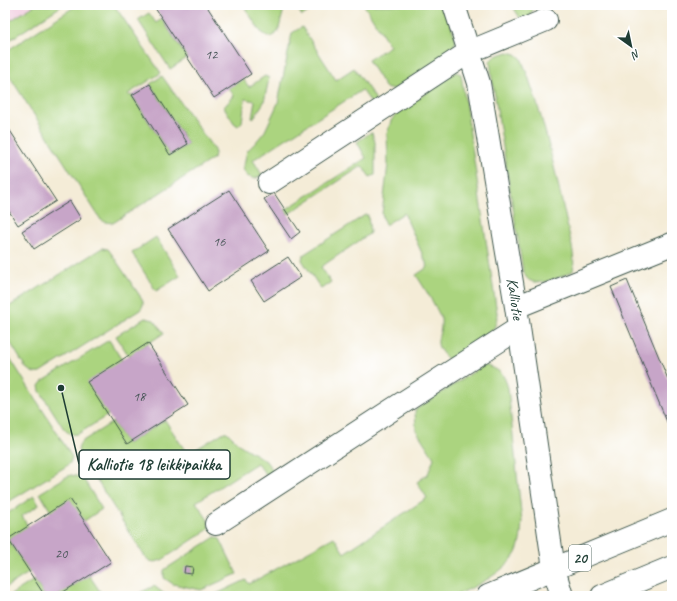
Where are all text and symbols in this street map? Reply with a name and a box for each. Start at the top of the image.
north arrow [611,26,651,66]
house number: 12 [205,46,219,63]
text: N [628,47,643,63]
house number: 16 [213,233,226,250]
street label: Kalliotie [502,277,528,323]
house number: 18 [133,388,147,405]
callout: Kalliotie 18 leikkipaikka [79,450,230,479]
text: Kalliotie 18 leikkipaikka [87,454,223,475]
house number: 20 [55,545,69,562]
road number: 20 [569,545,591,571]

